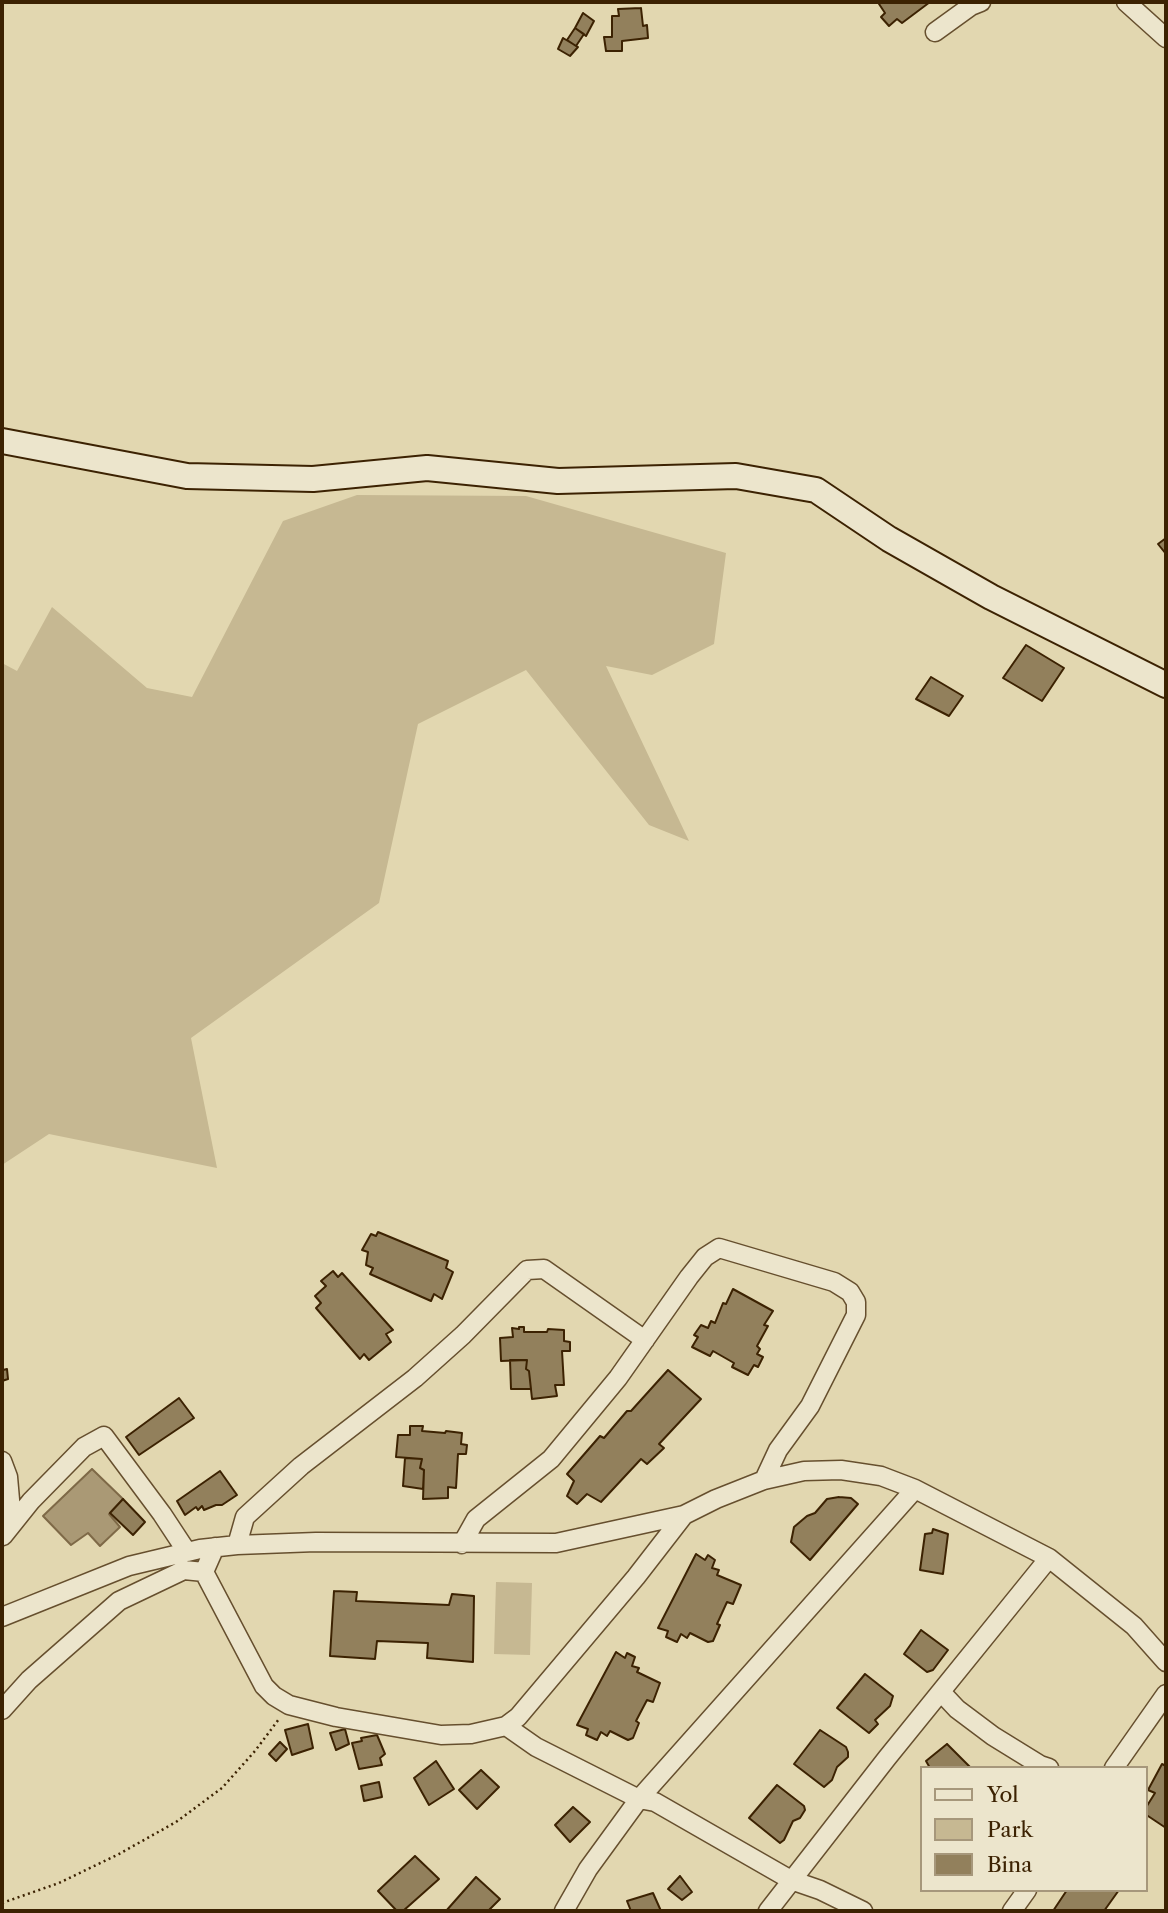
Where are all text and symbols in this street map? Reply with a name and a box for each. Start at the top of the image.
legend [920,1766,1147,1892]
text: Yol [987,1782,1019,1807]
text: Park [987,1817,1033,1842]
text: Bina [987,1852,1032,1877]

